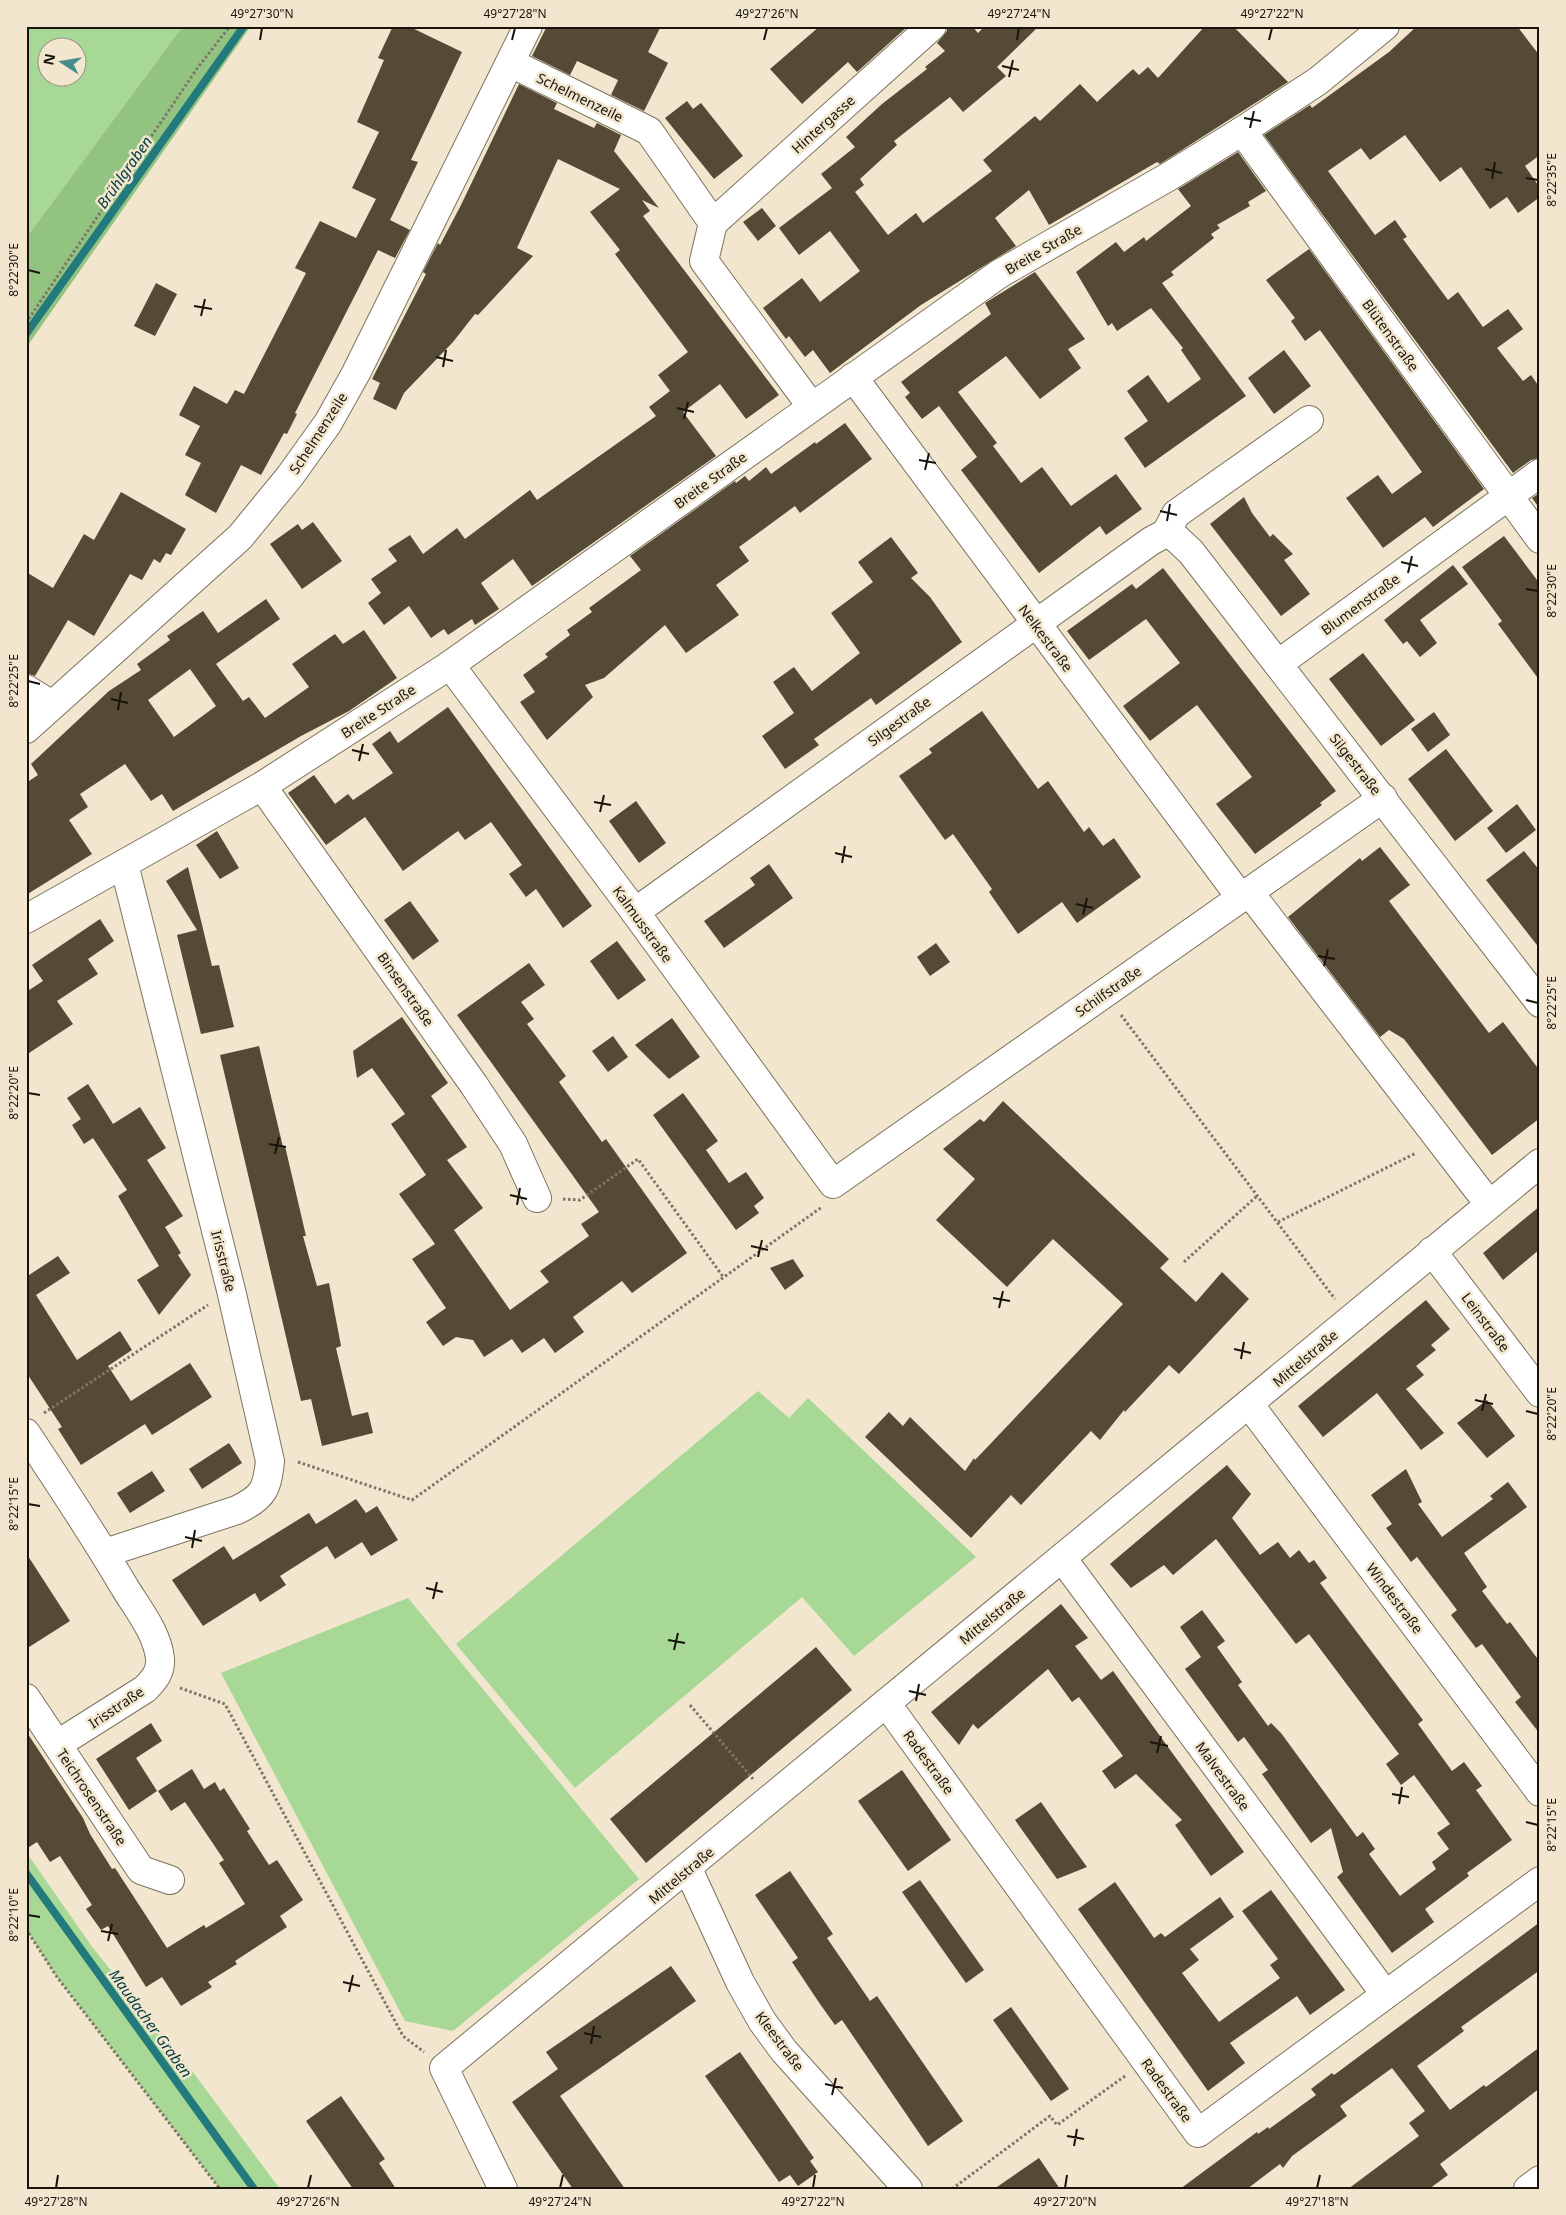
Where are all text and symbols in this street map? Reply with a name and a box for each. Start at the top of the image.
text: 49°27'30"N [230,5,294,22]
text: 49°27'28"N [483,5,547,22]
text: 49°27'26"N [735,5,799,22]
text: 49°27'24"N [987,5,1051,22]
text: 49°27'22"N [1240,5,1304,22]
north arrow [38,38,88,88]
text: N [38,52,59,67]
street label: Schelmenzeile [534,68,626,126]
street label: Hintergasse [787,90,859,157]
water label: Brühlgraben [92,132,156,212]
text: 8°22'35"E [1543,153,1560,207]
street label: Breite Straße [1001,219,1085,279]
text: 8°22'30"E [5,243,22,297]
street label: Blütenstraße [1358,295,1424,375]
street label: Schelmenzeile [284,388,352,478]
street label: Breite Straße [670,447,750,513]
text: 8°22'30"E [1543,564,1560,618]
street label: Blumenstraße [1317,569,1403,639]
street label: Nelkestraße [1015,601,1078,675]
text: 8°22'25"E [5,654,22,708]
street label: Breite Straße [337,680,419,742]
street label: Silgestraße [864,692,934,750]
street label: Silgestraße [1326,729,1386,799]
street label: Kalmusstraße [609,882,677,966]
street label: Binsenstraße [373,948,439,1030]
street label: Schilfstraße [1071,961,1145,1021]
text: 8°22'25"E [1543,976,1560,1030]
text: 8°22'20"E [5,1066,22,1120]
street label: Irisstraße [207,1228,241,1294]
street label: Leinstraße [1458,1289,1515,1355]
street label: Mittelstraße [1268,1325,1342,1391]
text: 8°22'20"E [1543,1387,1560,1441]
text: 8°22'15"E [5,1477,22,1531]
street label: Windestraße [1362,1559,1428,1637]
street label: Mittelstraße [955,1583,1029,1648]
street label: Irisstraße [85,1682,147,1732]
street label: Radestraße [899,1726,959,1798]
street label: Malvestraße [1191,1738,1255,1814]
street label: Teichrosenstraße [53,1745,131,1849]
text: 8°22'15"E [1543,1798,1560,1852]
street label: Mittelstraße [644,1842,718,1908]
text: 8°22'10"E [5,1888,22,1942]
water label: Maudacher Graben [105,1965,197,2081]
street label: Kleestraße [751,2007,809,2075]
street label: Radestraße [1137,2054,1197,2126]
text: 49°27'28"N [24,2193,88,2210]
text: 49°27'26"N [276,2193,340,2210]
text: 49°27'24"N [528,2193,592,2210]
text: 49°27'22"N [781,2193,845,2210]
text: 49°27'20"N [1033,2193,1097,2210]
text: 49°27'18"N [1285,2193,1349,2210]

